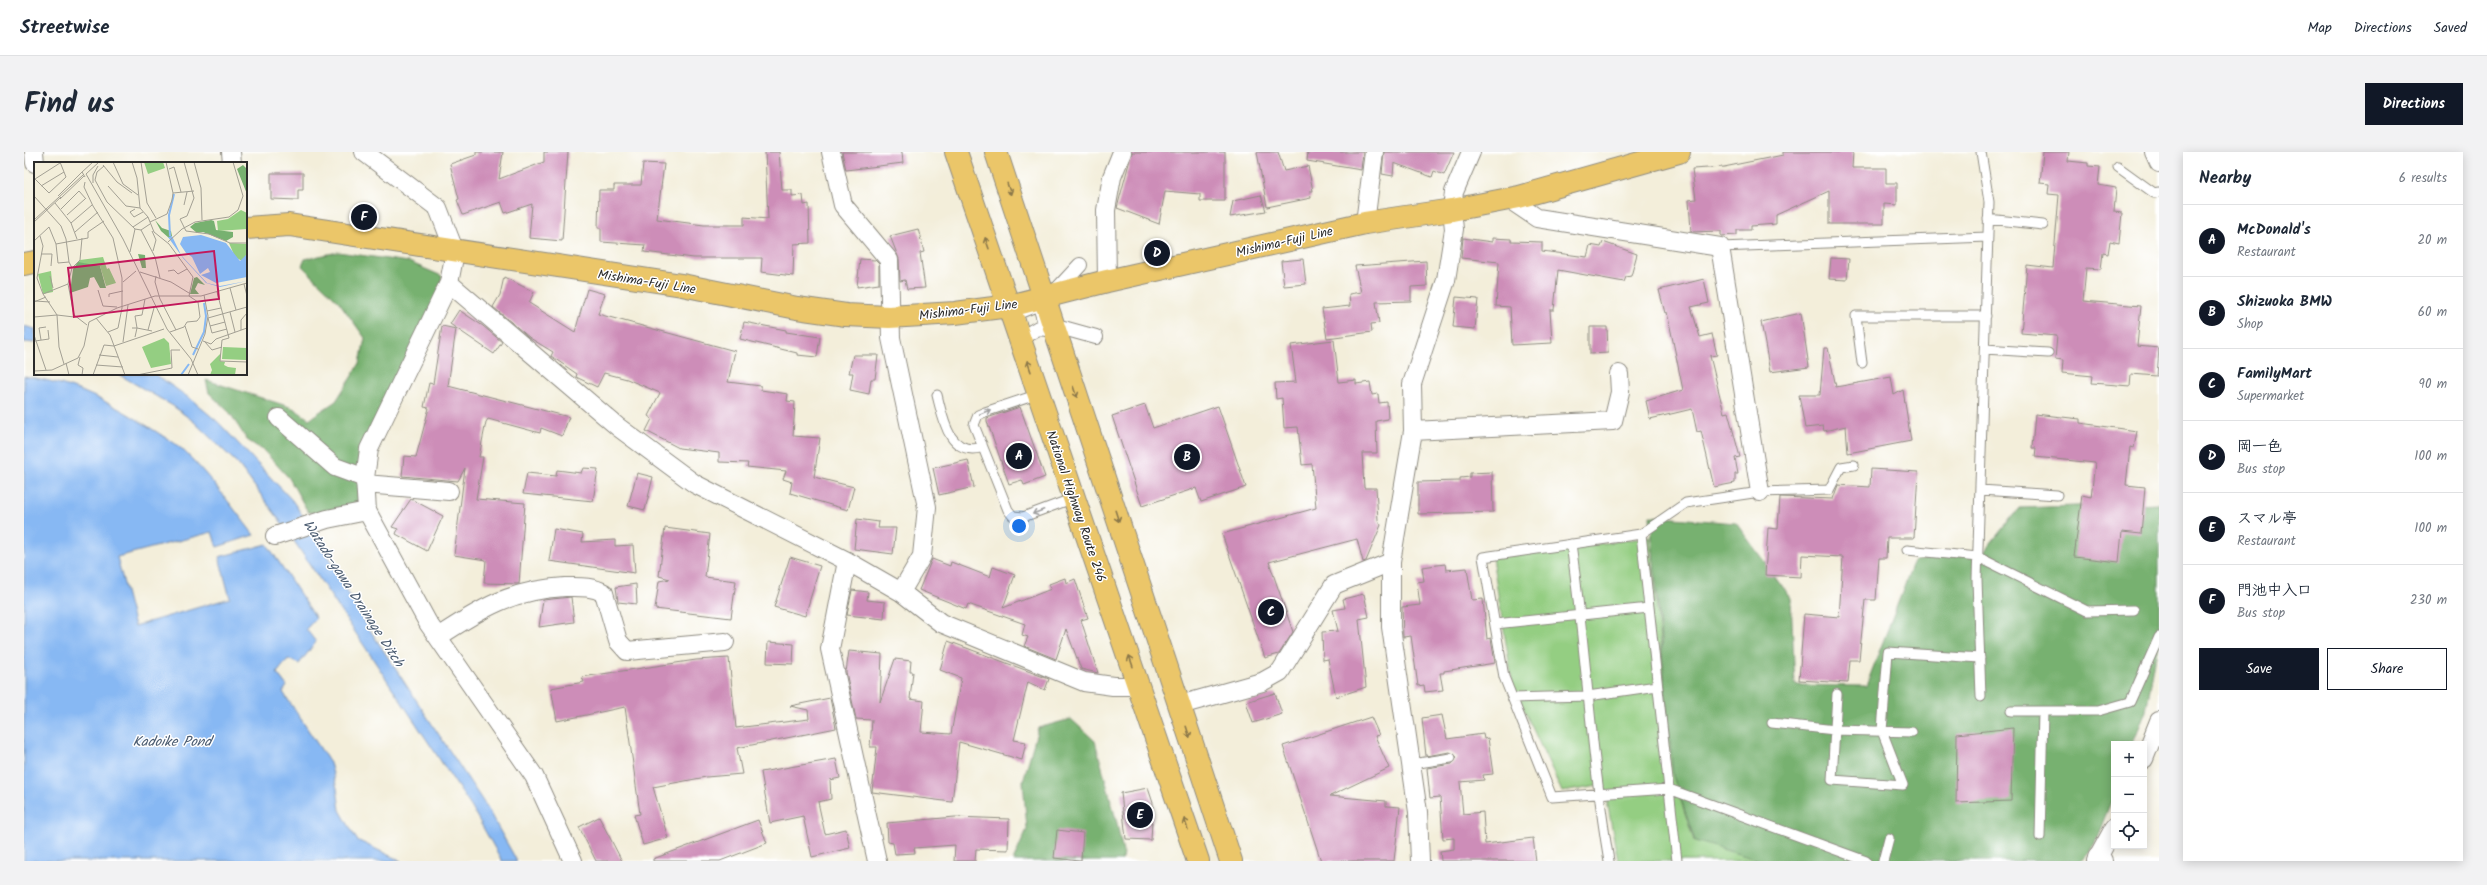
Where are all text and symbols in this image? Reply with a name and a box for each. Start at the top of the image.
text: Streetwise [20,13,110,43]
text: Map [2307,17,2332,39]
text: Directions [2354,17,2412,39]
text: Saved [2434,17,2467,39]
text: Find us [24,82,115,127]
button: Directions [2365,83,2463,125]
inset map [34,162,247,375]
text: Nearby [2199,165,2251,192]
text: 6 results [2399,168,2447,189]
one-way arrow [1005,183,1013,195]
pin: F [351,202,377,232]
text: McDonald's [2237,218,2311,242]
street label: Mishima-Fuji Line [1234,221,1335,264]
text: A [2208,230,2216,251]
text: 20 m [2417,230,2447,251]
one-way arrow [983,237,991,249]
pin: D [1144,238,1170,268]
text: Restaurant [2237,242,2296,263]
street label: Mishima-Fuji Line [596,264,697,301]
text: Shizuoka BMW [2237,290,2332,314]
street label: Mishima-Fuji Line [918,294,1019,327]
text: B [2208,302,2216,323]
text: 60 m [2418,302,2447,323]
text: Shop [2237,314,2263,335]
one-way arrow [1025,360,1032,373]
text: FamilyMart [2237,362,2312,386]
text: C [2208,374,2216,395]
text: 90 m [2419,374,2447,395]
one-way arrow [1072,386,1080,398]
text: Supermarket [2237,386,2304,407]
one-way arrow [978,408,990,416]
street label: National Highway Route 246 [1040,428,1111,585]
text: 岡一色 [2237,435,2282,459]
pin: A [1006,441,1032,471]
pin: B [1174,442,1200,472]
text: D [2208,446,2216,467]
text: 100 m [2414,446,2447,467]
text: Bus stop [2237,459,2285,480]
text: スマル亭 [2237,507,2297,531]
one-way arrow [1032,508,1044,516]
one-way arrow [1114,509,1121,522]
water label: Watado-gawa Drainage Ditch [297,516,410,673]
your location [1009,516,1029,536]
text: E [2208,518,2216,539]
text: 100 m [2414,518,2447,539]
text: Restaurant [2237,531,2296,552]
text: 門池中入口 [2237,579,2312,603]
text: F [2208,590,2216,611]
text: 230 m [2410,590,2447,611]
pin: C [1258,597,1284,627]
text: Bus stop [2237,603,2285,624]
button: Save [2199,648,2319,690]
button: Share [2327,648,2447,690]
one-way arrow [1126,656,1134,668]
one-way arrow [1185,726,1193,738]
water label: Kadoike Pond [133,731,214,753]
map controls [2111,741,2147,849]
button: + [2111,741,2147,777]
button: − [2111,777,2147,813]
pin: E [1127,800,1153,830]
button: locate [2111,813,2147,849]
one-way arrow [1181,818,1189,830]

